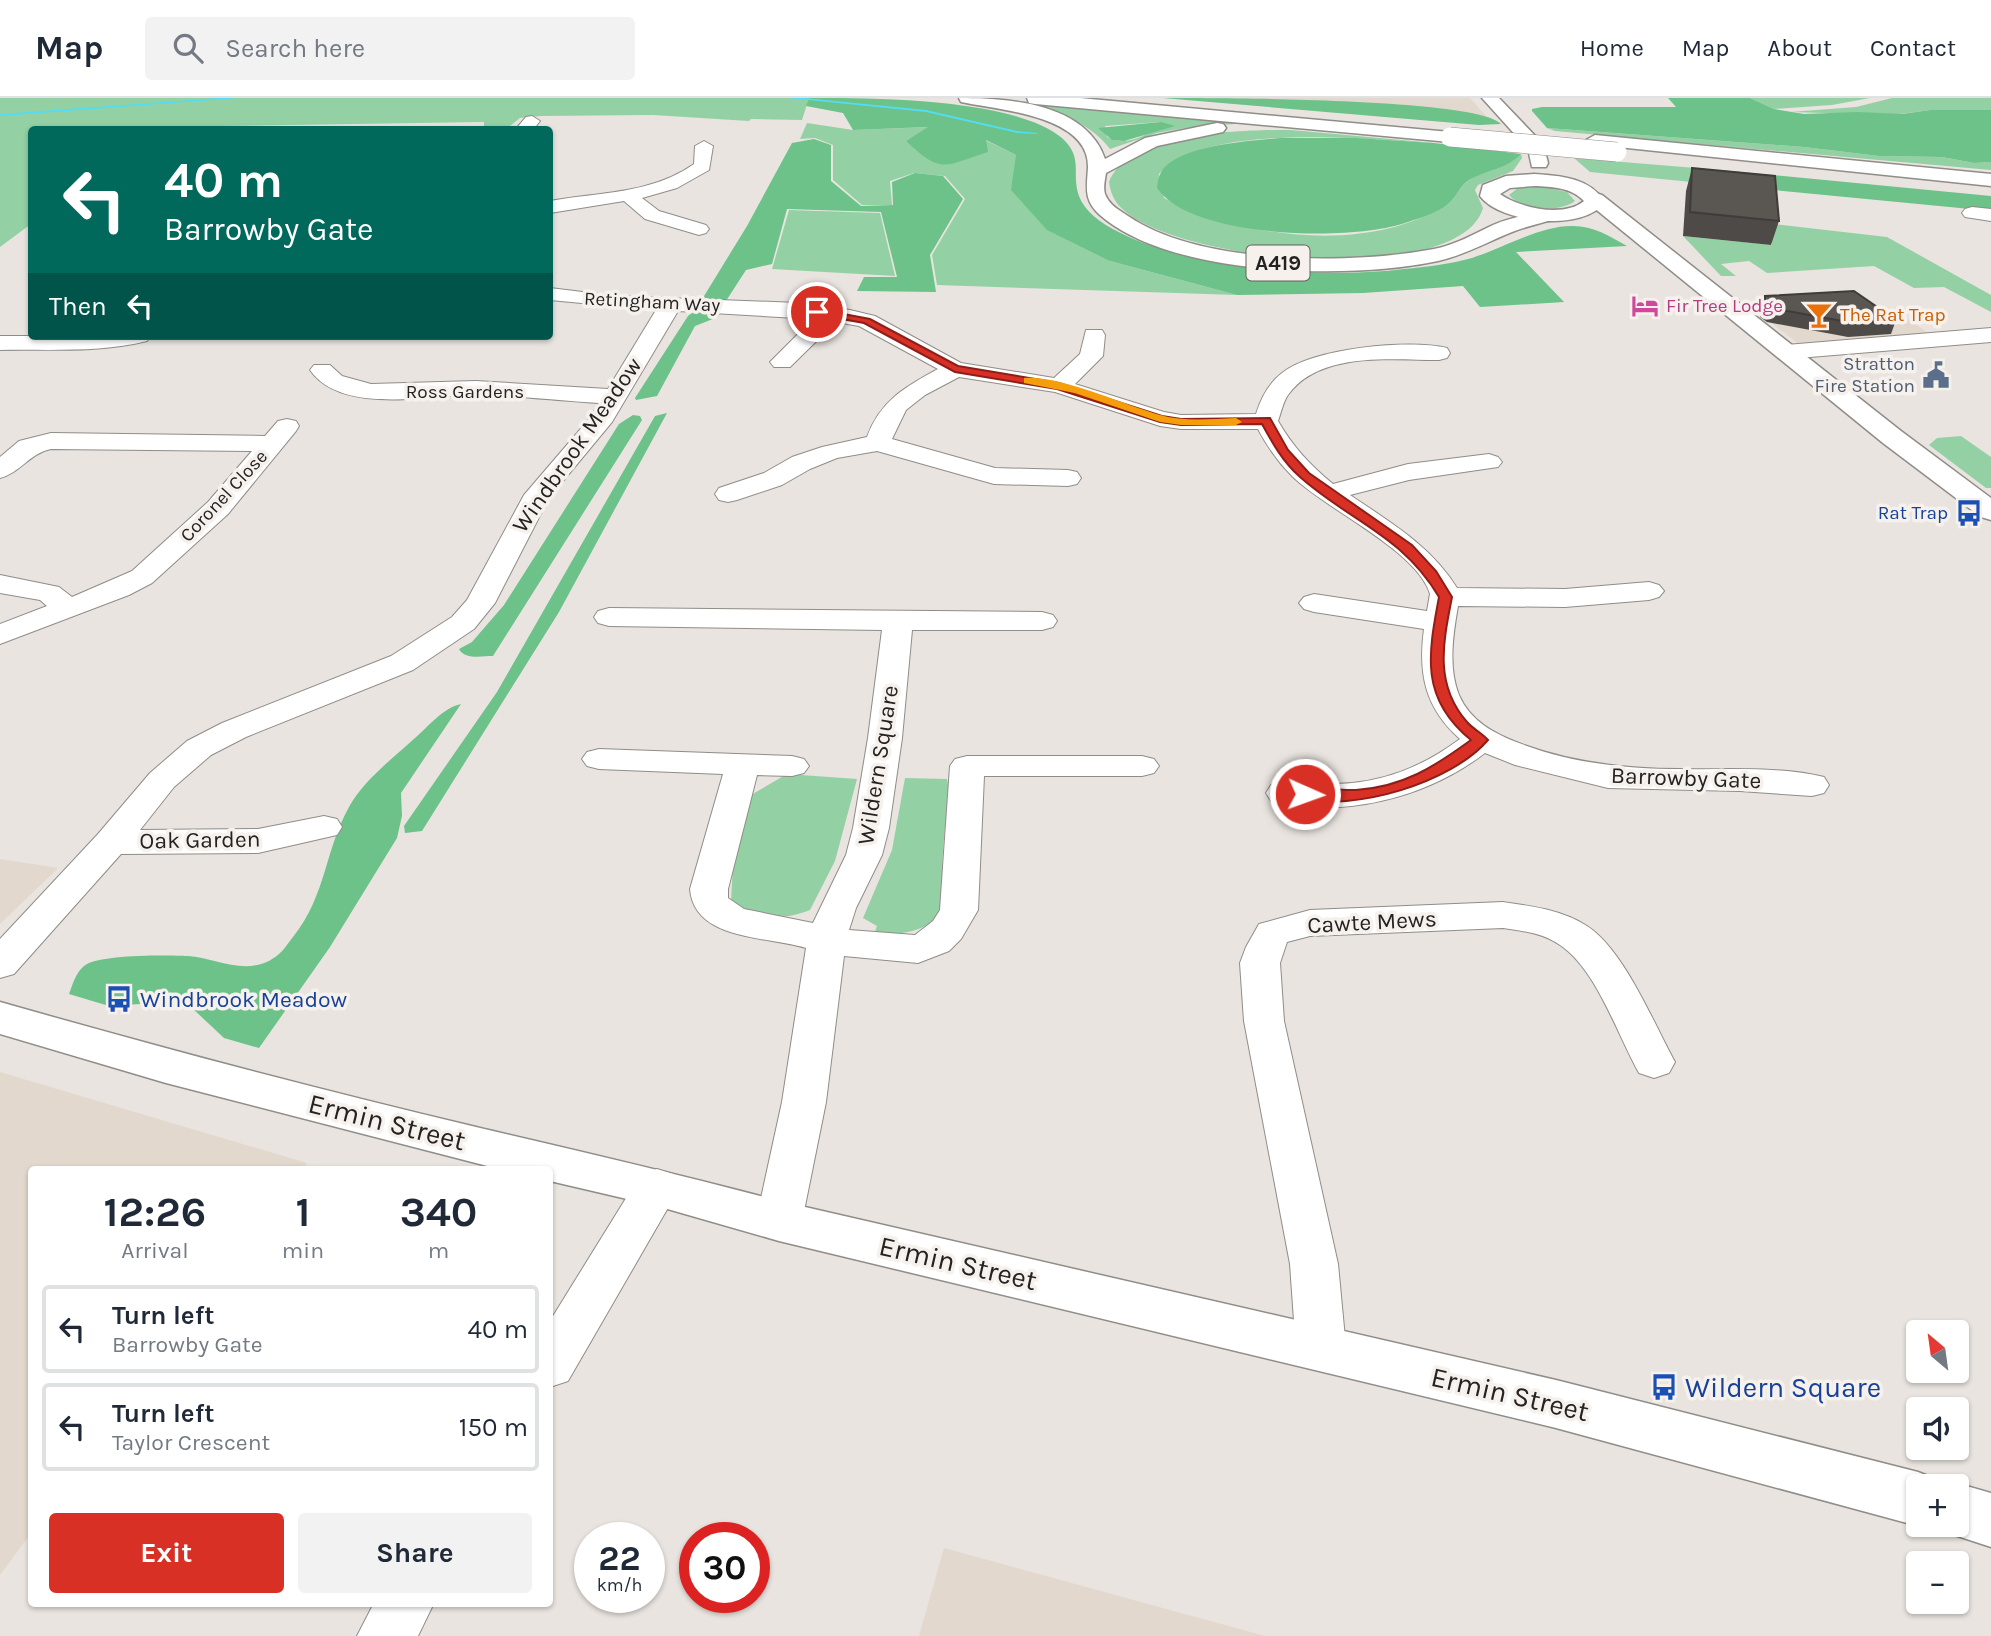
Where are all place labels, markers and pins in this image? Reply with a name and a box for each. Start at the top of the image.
pin [787,282,847,342]
hotel icon: Fir Tree Lodge [1630,291,1660,321]
place label: Fir Tree Lodge [1666,295,1783,317]
bar icon: The Rat Trap [1804,300,1834,330]
place label: The Rat Trap [1840,304,1946,326]
place label: Stratton Fire Station [1814,353,1915,397]
public building icon: Stratton Fire Station [1921,360,1951,390]
bus stop icon: Rat Trap [1954,498,1984,528]
place label: Rat Trap [1878,502,1948,524]
bus stop icon: Windbrook Meadow [104,984,134,1014]
place label: Windbrook Meadow [140,986,348,1013]
place label: Wildern Square [1685,1371,1881,1404]
bus stop icon: Wildern Square [1649,1372,1679,1402]

